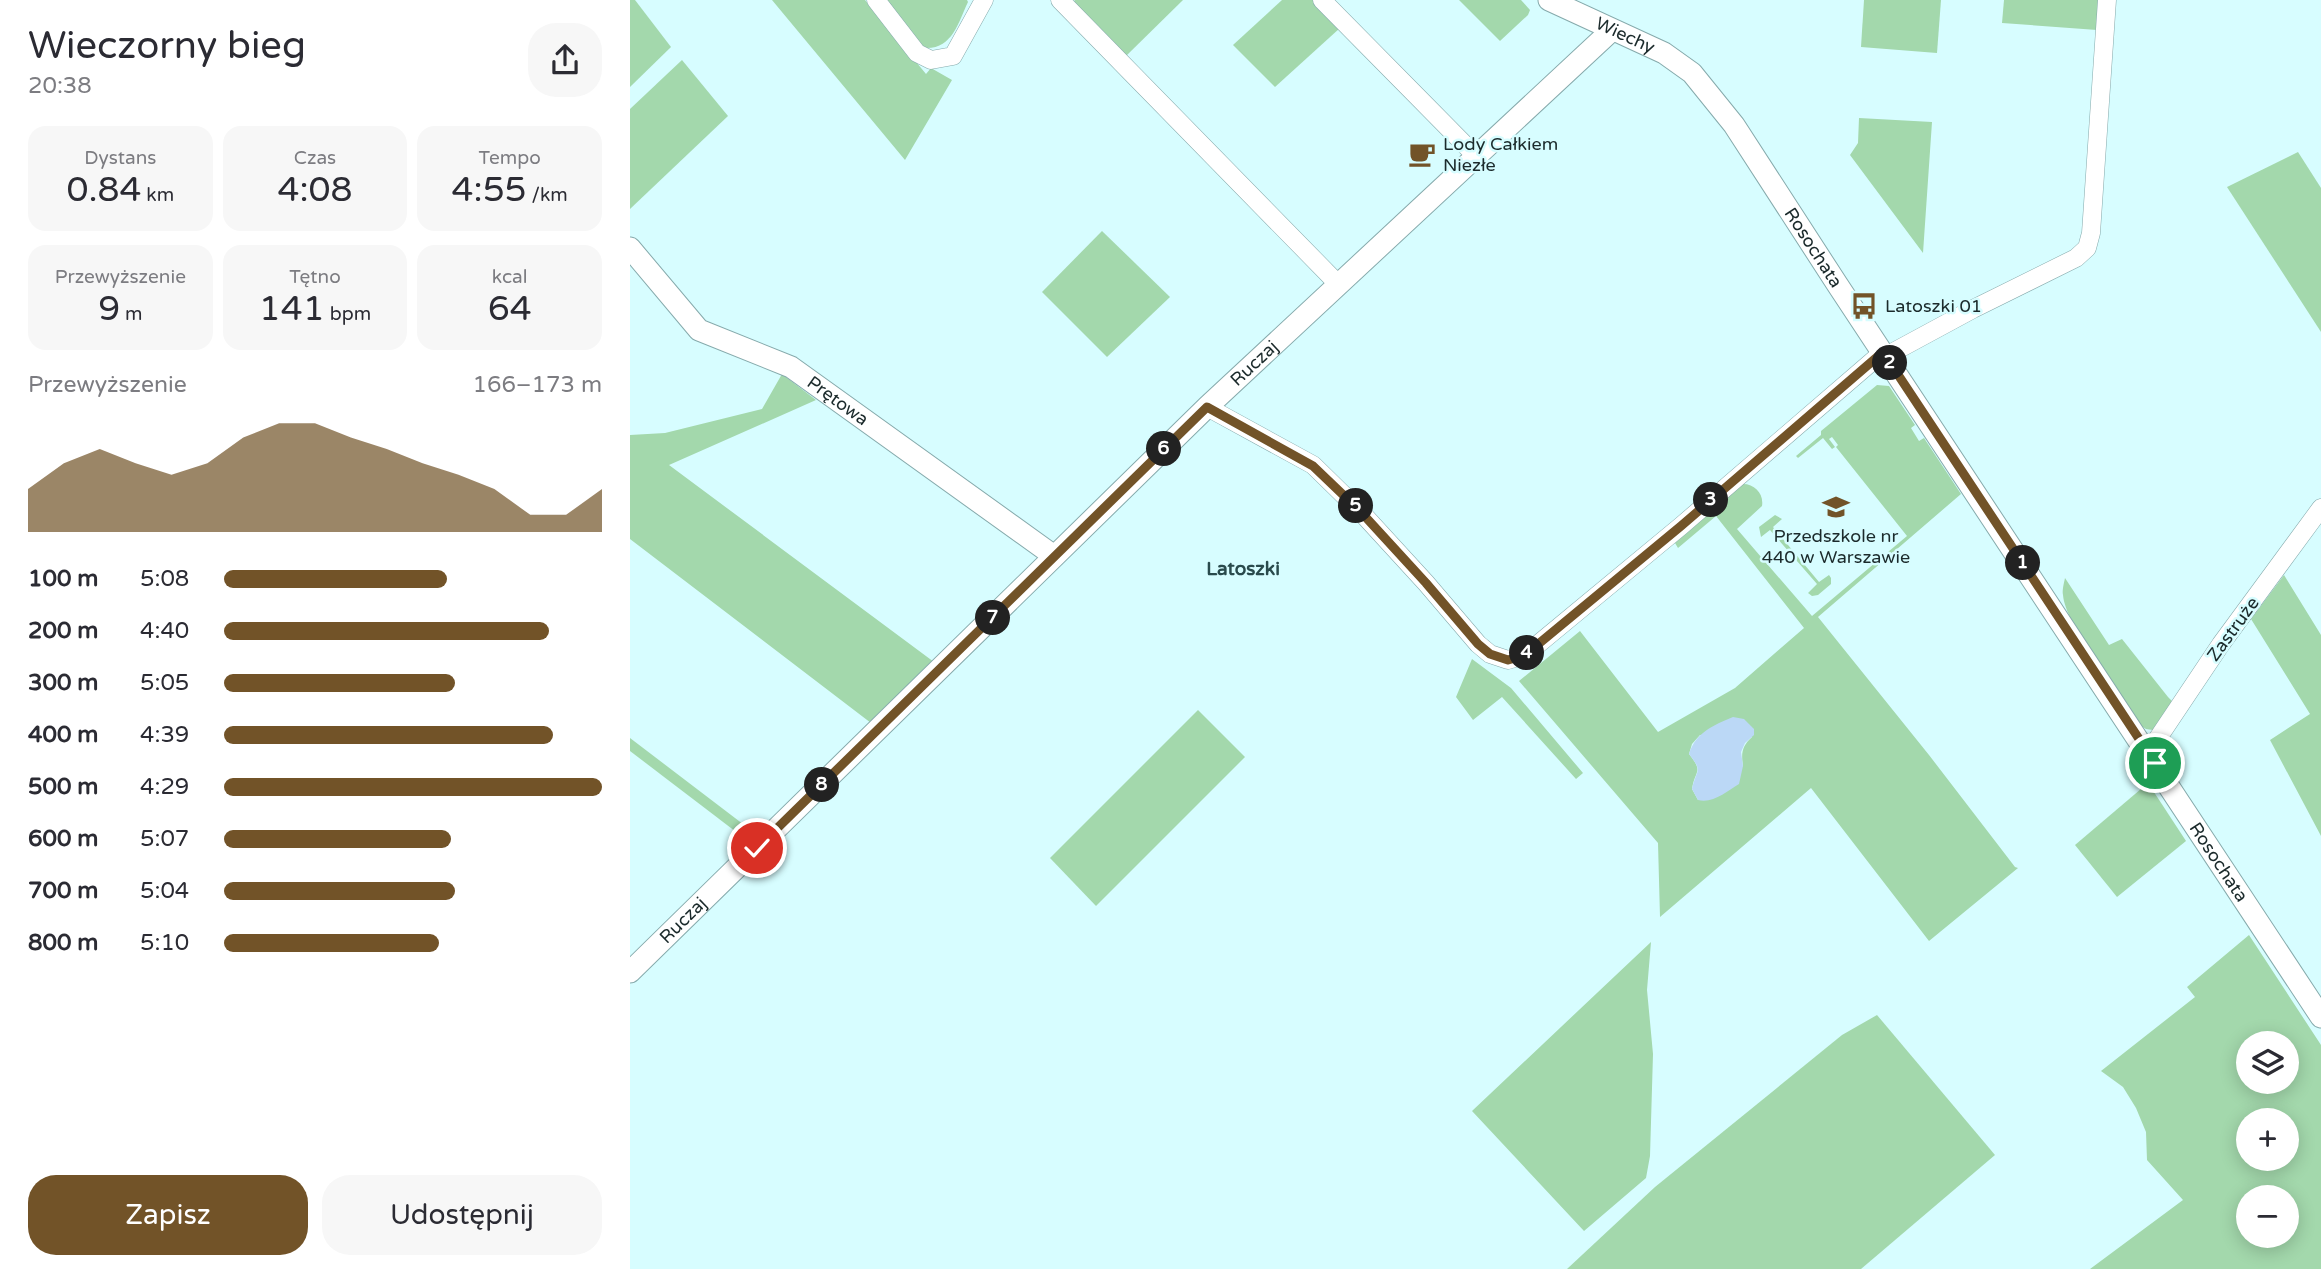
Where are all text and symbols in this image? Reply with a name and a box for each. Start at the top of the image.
street label: Wiechy [1592,12,1659,58]
text: Wieczorny bieg [28,23,306,69]
button: share [528,23,602,97]
text: 20:38 [28,72,92,100]
place label: Lody Całkiem Niezłe [1443,133,1558,176]
cafe icon: Lody Całkiem Niezłe [1407,139,1437,169]
text: Dystans [84,147,156,169]
text: Czas [294,147,336,169]
text: Tempo [479,147,541,169]
text: 0.84 [67,169,141,211]
text: 4:08 [277,169,353,211]
text: 4:55 [452,169,527,211]
text: km [141,184,174,206]
text: /km [527,184,568,206]
street label: Rosochata [1780,204,1847,292]
text: Przewyższenie [55,266,186,288]
text: Tętno [289,266,341,288]
text: kcal [492,266,528,288]
text: 9 [98,288,120,330]
text: 141 [259,288,325,330]
text: 64 [488,288,532,330]
bus stop icon: Latoszki 01 [1849,291,1879,321]
place label: Latoszki 01 [1885,295,1982,317]
text: m [120,303,143,325]
text: bpm [325,303,371,325]
street label: Ruczaj [1226,336,1283,391]
pin: 2 [1872,346,1908,380]
text: 2 [1884,351,1895,373]
text: Przewyższenie [28,371,187,399]
text: 166–173 m [473,371,602,399]
street label: Prętowa [803,371,873,430]
pin: 6 [1146,432,1182,466]
text: 6 [1158,437,1169,459]
pin: 3 [1694,482,1728,518]
text: 3 [1705,488,1716,510]
pin: 5 [1338,489,1374,524]
school or university icon: Przedszkole nr 440 w Warszawie [1821,492,1851,522]
text: 5 [1350,494,1361,516]
place label: Przedszkole nr 440 w Warszawie [1762,525,1910,568]
pin: 1 [2006,546,2040,580]
text: 1 [2017,551,2028,573]
district label: Latoszki [1206,558,1280,580]
text: 100 m [28,565,98,593]
text: 5:08 [140,565,189,593]
street label: Zastruże [2202,593,2264,665]
pin: 7 [976,600,1010,636]
text: 7 [987,606,998,628]
text: 200 m [28,617,98,645]
text: 4:40 [140,617,189,645]
pin: 4 [1510,636,1544,670]
text: 4 [1521,641,1532,663]
text: 300 m [28,669,98,697]
text: 5:05 [140,669,189,697]
text: 400 m [28,721,98,749]
text: 4:39 [140,721,189,749]
pin [2125,733,2185,793]
icon: arrive [2136,744,2174,782]
pin: 8 [804,768,840,802]
text: 500 m [28,773,98,801]
text: 4:29 [140,773,189,801]
text: 8 [816,773,827,795]
pin [727,818,787,878]
street label: Rosochata [2184,818,2253,906]
text: 600 m [28,825,98,853]
text: 5:07 [140,825,189,853]
icon: check [738,829,776,867]
text: 700 m [28,877,98,905]
text: 5:04 [140,877,189,905]
street label: Ruczaj [655,892,711,948]
text: 800 m [28,929,98,957]
text: 5:10 [140,929,189,957]
map controls [2236,1031,2299,1248]
button: layers [2236,1031,2299,1094]
button: + [2236,1108,2299,1171]
button: Zapisz [28,1175,308,1255]
button: Udostępnij [322,1175,602,1255]
button: − [2236,1185,2299,1248]

